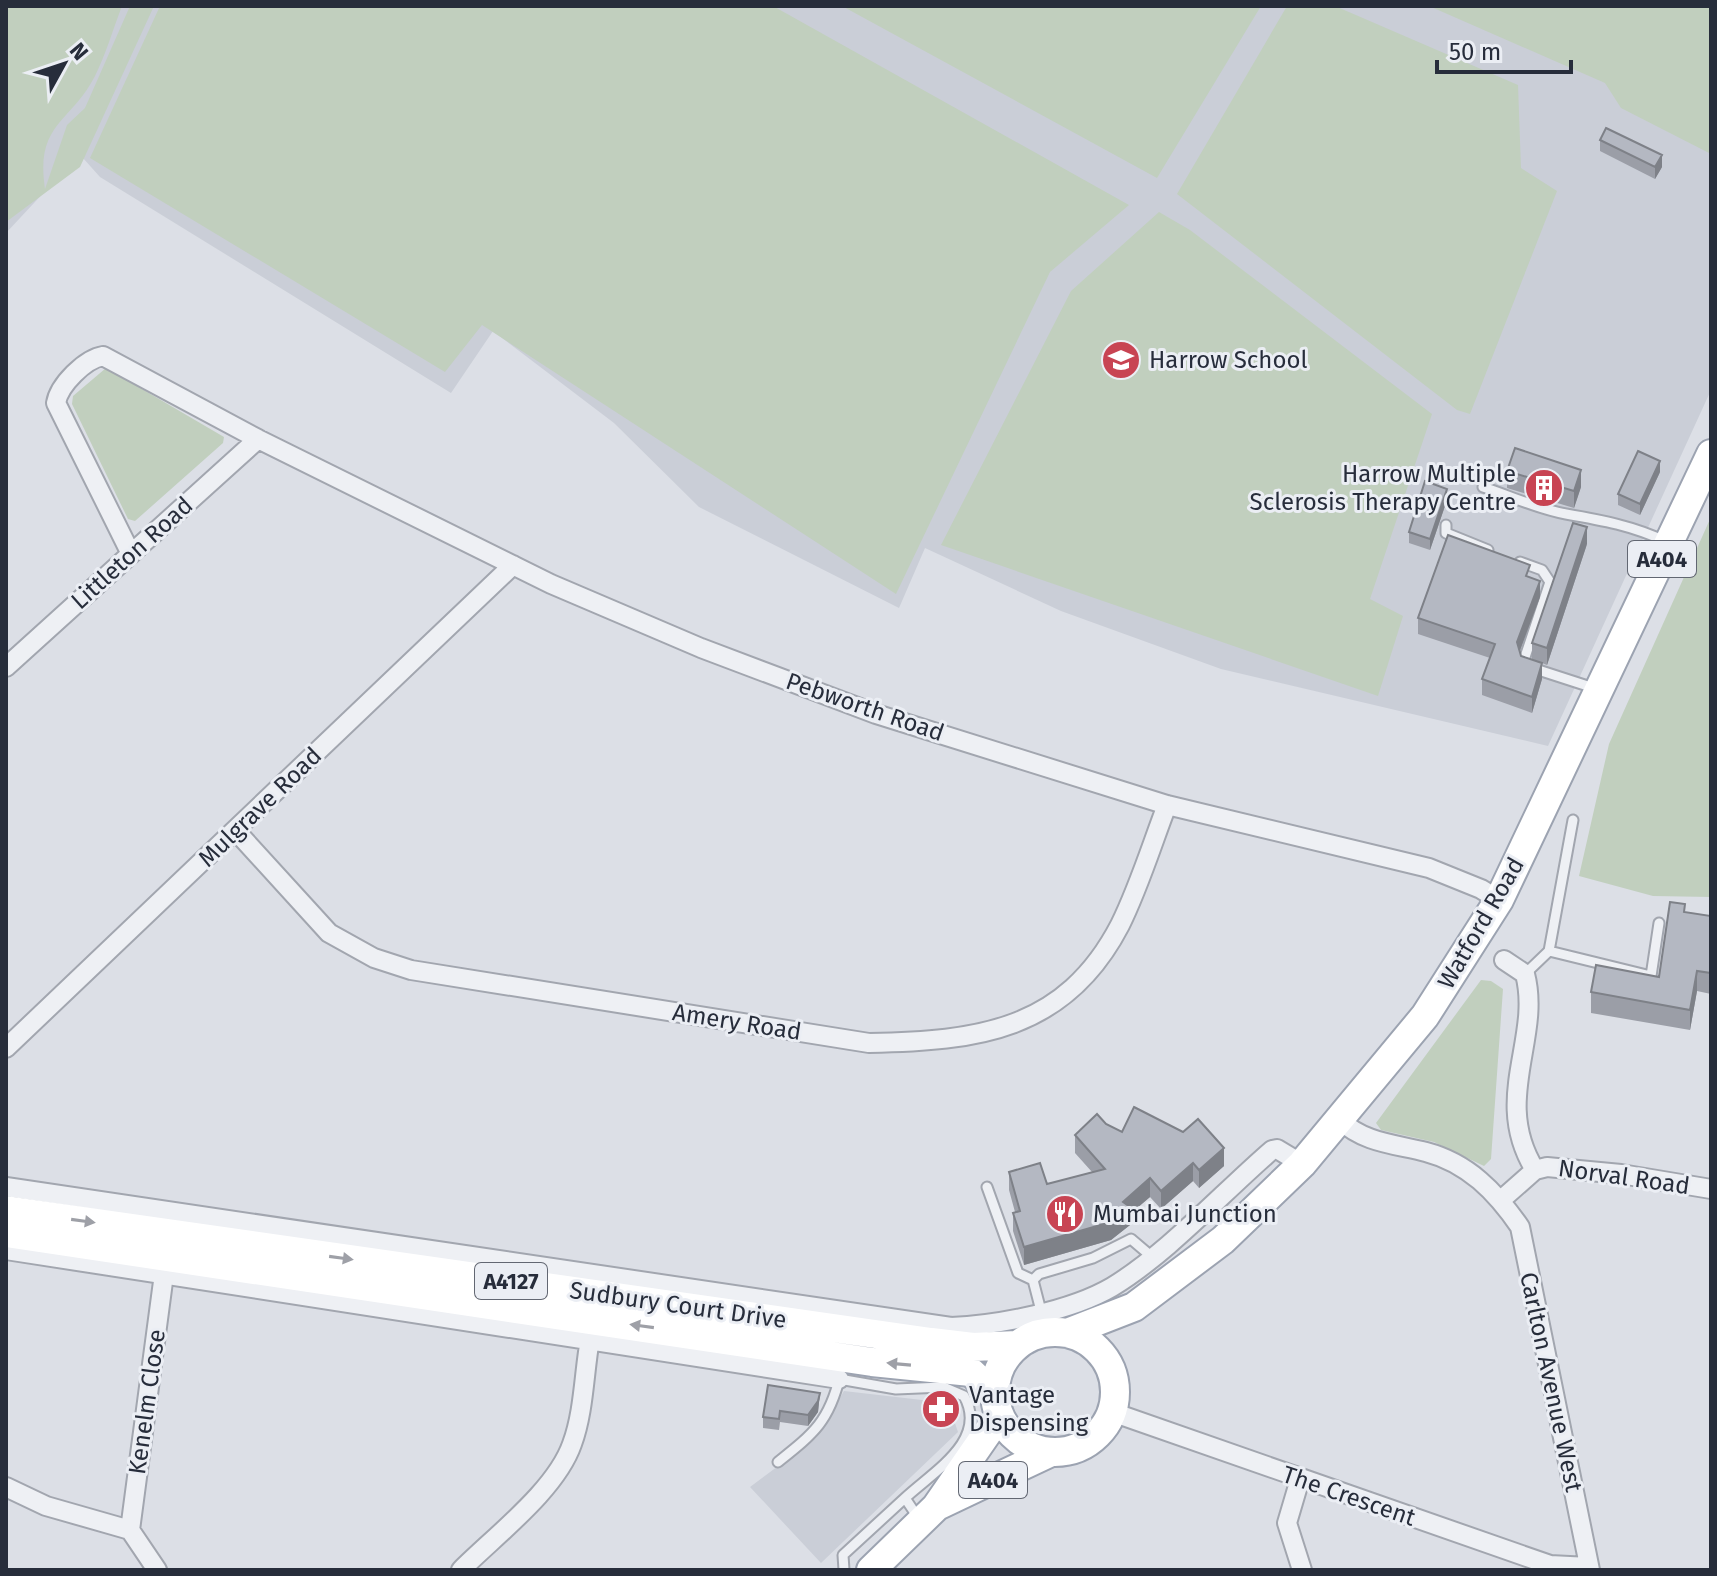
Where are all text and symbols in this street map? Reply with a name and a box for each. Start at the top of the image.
north arrow [24,24,104,104]
scale bar [1437,24,1571,74]
text: N [64,37,94,66]
text: 50 m [1449,38,1501,66]
school or university icon: Harrow School [1100,339,1142,381]
place label: Harrow School [1149,346,1307,374]
place label: Harrow Multiple Sclerosis Therapy Centre [1250,460,1516,516]
building icon: Harrow Multiple Sclerosis Therapy Centre [1523,467,1565,509]
street label: Littleton Road [65,491,199,615]
road number: A404 [1628,541,1696,577]
street label: Pebworth Road [782,667,948,747]
street label: Mulgrave Road [193,741,327,873]
street label: Watford Road [1432,852,1530,994]
street label: Amery Road [671,998,803,1046]
street label: Norval Road [1556,1154,1692,1200]
restaurant icon: Mumbai Junction [1044,1193,1086,1235]
place label: Mumbai Junction [1093,1200,1277,1228]
one-way arrow [71,1215,96,1228]
one-way arrow [328,1252,353,1265]
road number: A4127 [475,1263,547,1299]
street label: Carlton Avenue West [1514,1270,1588,1495]
street label: Sudbury Court Drive [568,1276,788,1334]
one-way arrow [629,1319,654,1332]
street label: Kenelm Close [123,1328,171,1476]
one-way arrow [886,1357,911,1370]
place label: Vantage Dispensing [969,1381,1089,1437]
pharmacy icon: Vantage Dispensing [920,1388,962,1430]
street label: The Crescent [1279,1460,1419,1532]
road number: A404 [959,1462,1027,1498]

